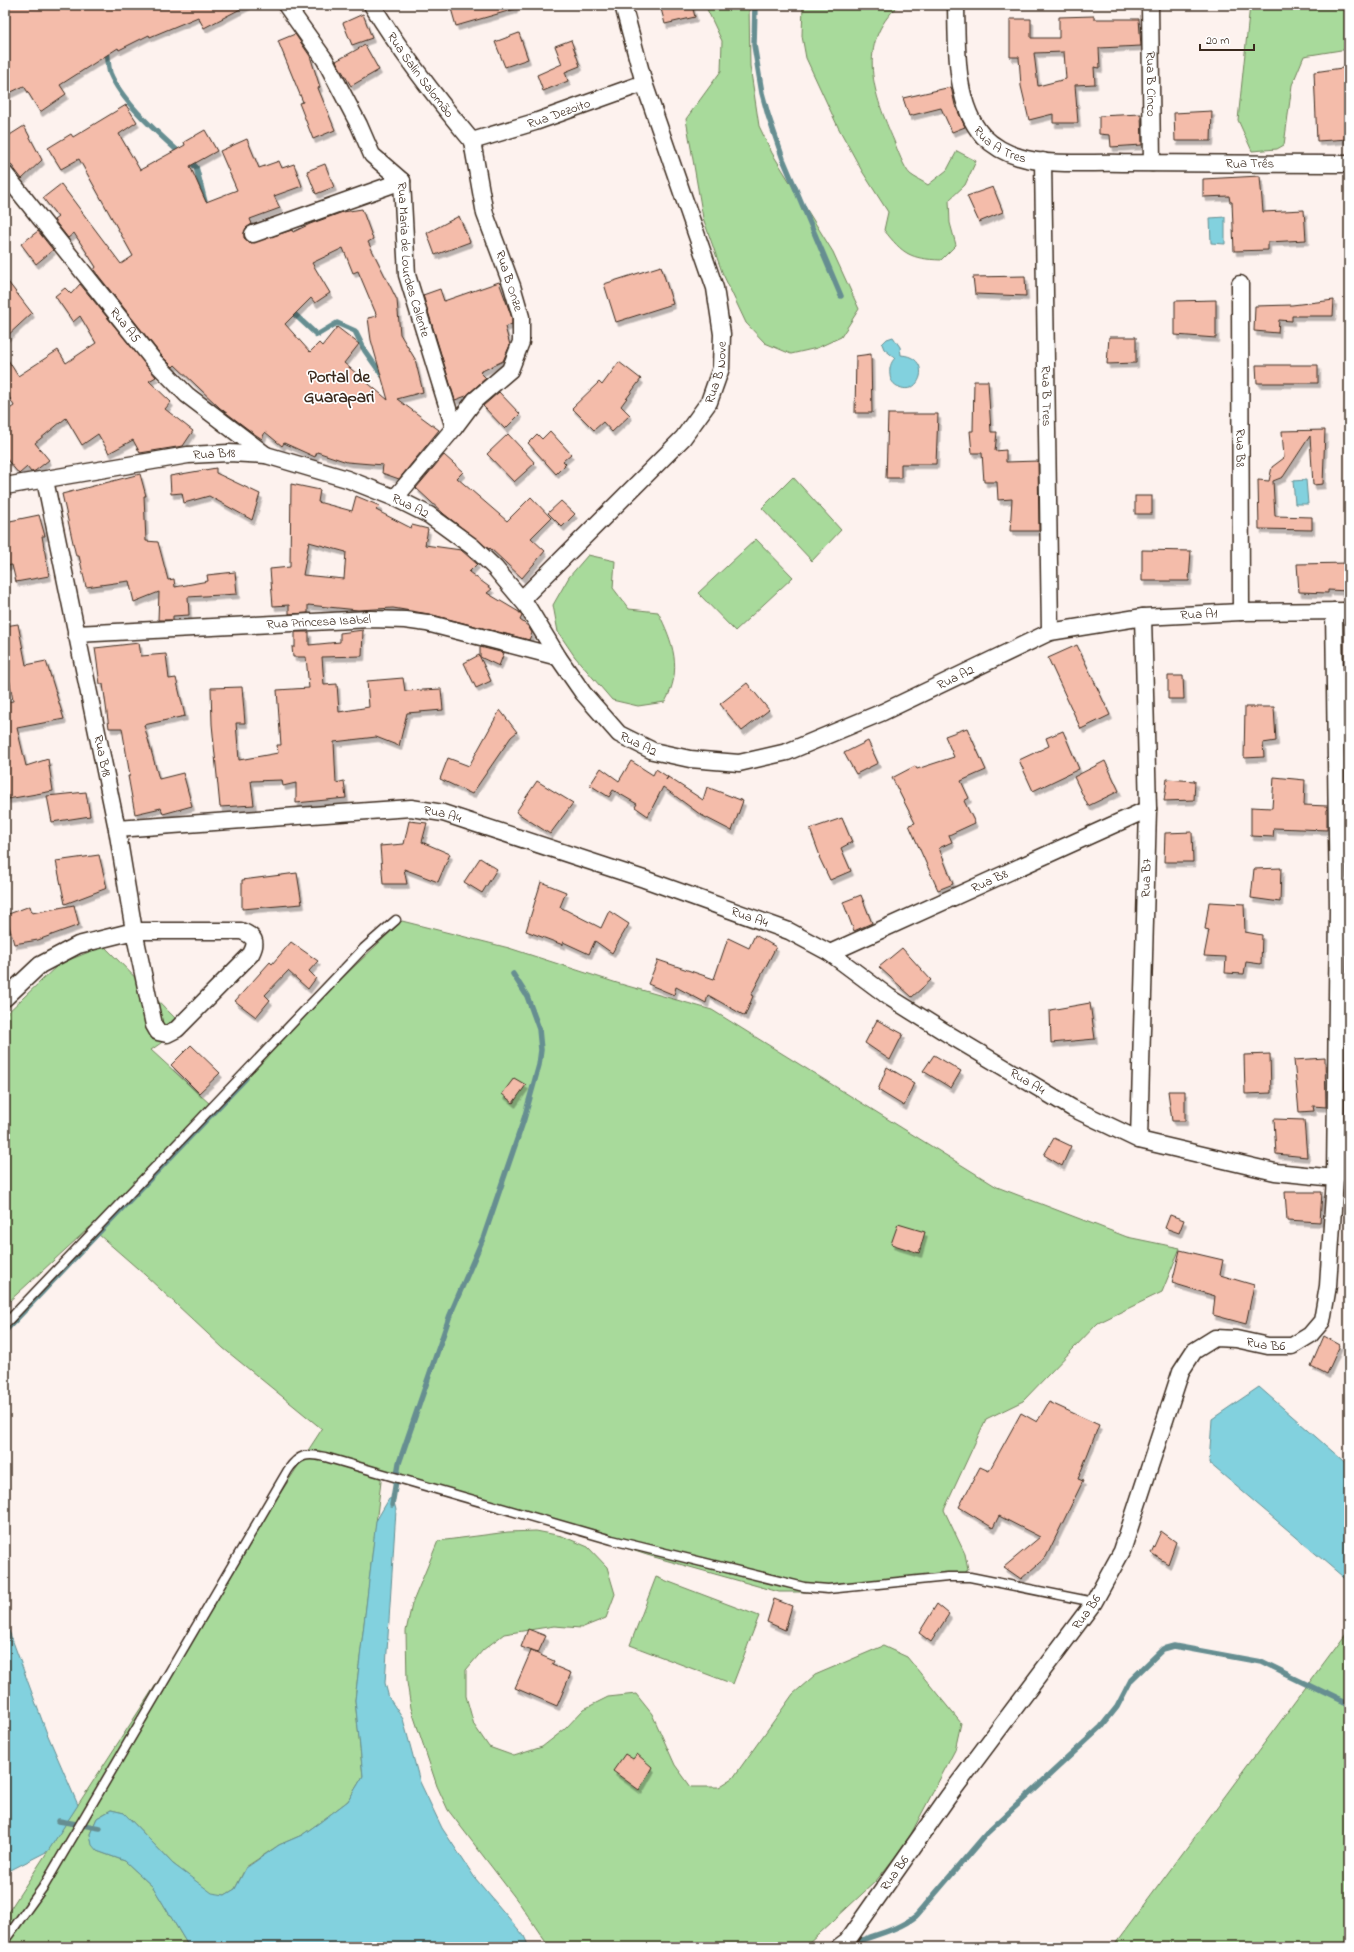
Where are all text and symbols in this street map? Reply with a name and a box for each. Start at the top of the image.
scale bar [1200,26,1254,52]
street label: Rua Salin Salomão [382,28,459,122]
text: 20 m [1206,32,1229,50]
street label: Rua B Cinco [1141,51,1161,117]
street label: Rua Dezoito [525,93,593,133]
street label: Rua A Tres [969,122,1029,168]
street label: Rua Três [1225,154,1275,173]
street label: Rua Maria de Lourdes Calente [393,181,435,340]
street label: Rua B Onze [490,248,528,314]
street label: Rua A5 [105,303,146,347]
street label: Rua B Nove [700,341,731,406]
district label: Portal de Guarapari [304,365,374,410]
street label: Rua B Tres [1037,365,1056,427]
street label: Rua B8 [1231,429,1250,467]
street label: Rua B18 [193,443,236,464]
street label: Rua A2 [389,488,433,523]
street label: Rua A1 [1180,604,1218,625]
street label: Rua Princesa Isabel [266,609,371,634]
street label: Rua A2 [934,660,978,694]
street label: Rua A2 [616,726,659,761]
street label: Rua B18 [88,733,116,779]
street label: Rua A4 [422,801,465,828]
street label: Rua B7 [1136,858,1156,898]
street label: Rua B8 [968,864,1011,897]
street label: Rua A4 [728,902,772,933]
street label: Rua A4 [1006,1063,1049,1100]
street label: Rua B6 [1244,1332,1286,1356]
street label: Rua B6 [1067,1591,1106,1633]
street label: Rua B6 [876,1851,914,1895]

